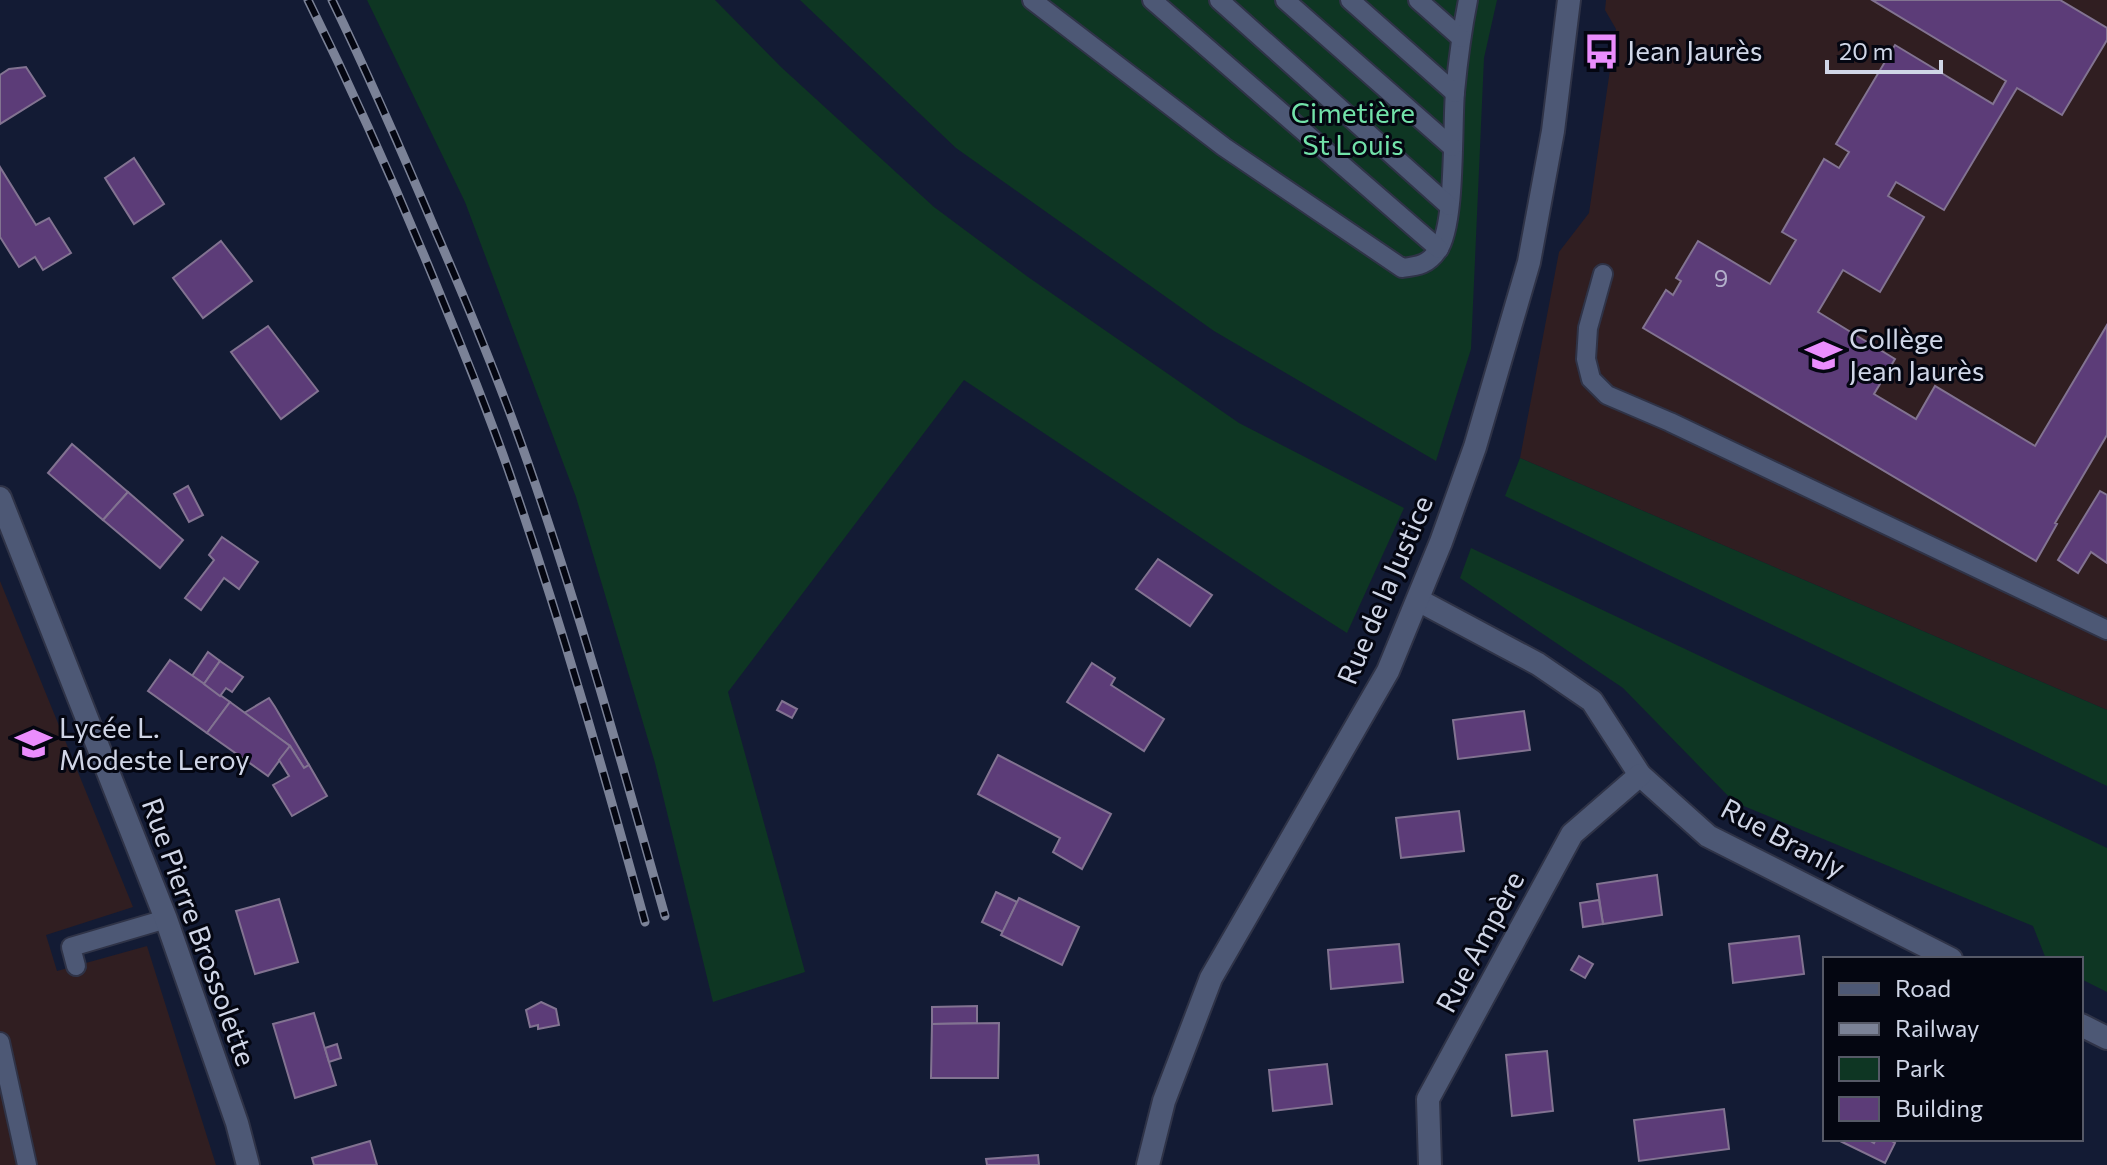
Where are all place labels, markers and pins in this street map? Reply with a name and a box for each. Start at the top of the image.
bus stop icon: Jean Jaurès [1582,32,1620,70]
place label: Jean Jaurès [1627,33,1763,67]
place label: Collège Jean Jaurès [1849,321,1985,387]
school or university icon: Collège Jean Jaurès [1804,336,1842,374]
place label: Lycée L. Modeste Leroy [59,710,250,776]
school or university icon: Lycée L. Modeste Leroy [14,725,52,763]

